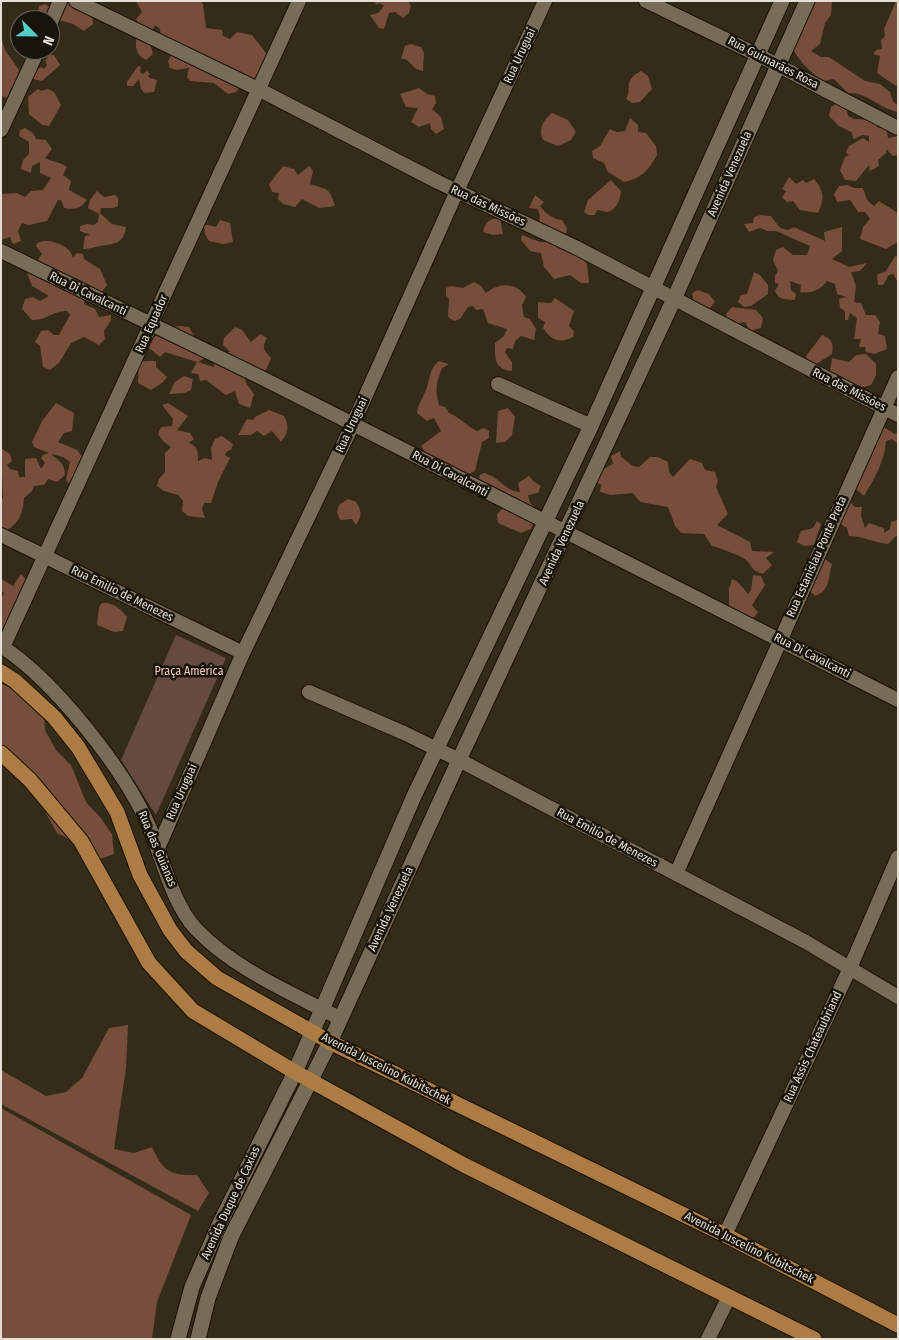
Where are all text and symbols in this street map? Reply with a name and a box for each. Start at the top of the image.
north arrow [10,10,60,60]
street label: Rua Uruguai [501,26,539,86]
text: N [39,33,58,48]
street label: Rua Guimarães Rosa [725,34,821,92]
street label: Avenida Venezuela [705,129,755,219]
street label: Rua das Missões [448,182,528,230]
street label: Rua Di Cavalcanti [47,269,129,319]
street label: Rua Equador [133,293,171,355]
street label: Rua das Missões [810,365,888,415]
street label: Rua Uruguai [333,395,371,455]
street label: Rua Di Cavalcanti [409,448,491,500]
street label: Rua Estanislau Ponte Preta [784,494,850,620]
street label: Avenida Venezuela [536,498,588,588]
street label: Rua Emilio de Menezes [68,563,176,625]
street label: Rua Di Cavalcanti [771,630,853,682]
park label: Praça América [154,665,224,679]
street label: Rua Uruguai [163,762,201,822]
street label: Rua Emilio de Menezes [554,805,660,871]
street label: Rua das Guianas [135,809,179,889]
street label: Avenida Venezuela [365,864,417,954]
street label: Rua Assis Chateaubriand [781,989,845,1105]
street label: Avenida Juscelino Kubitschek [319,1030,453,1108]
street label: Avenida Duque de Caxias [198,1144,264,1262]
street label: Avenida Juscelino Kubitschek [682,1209,816,1287]

